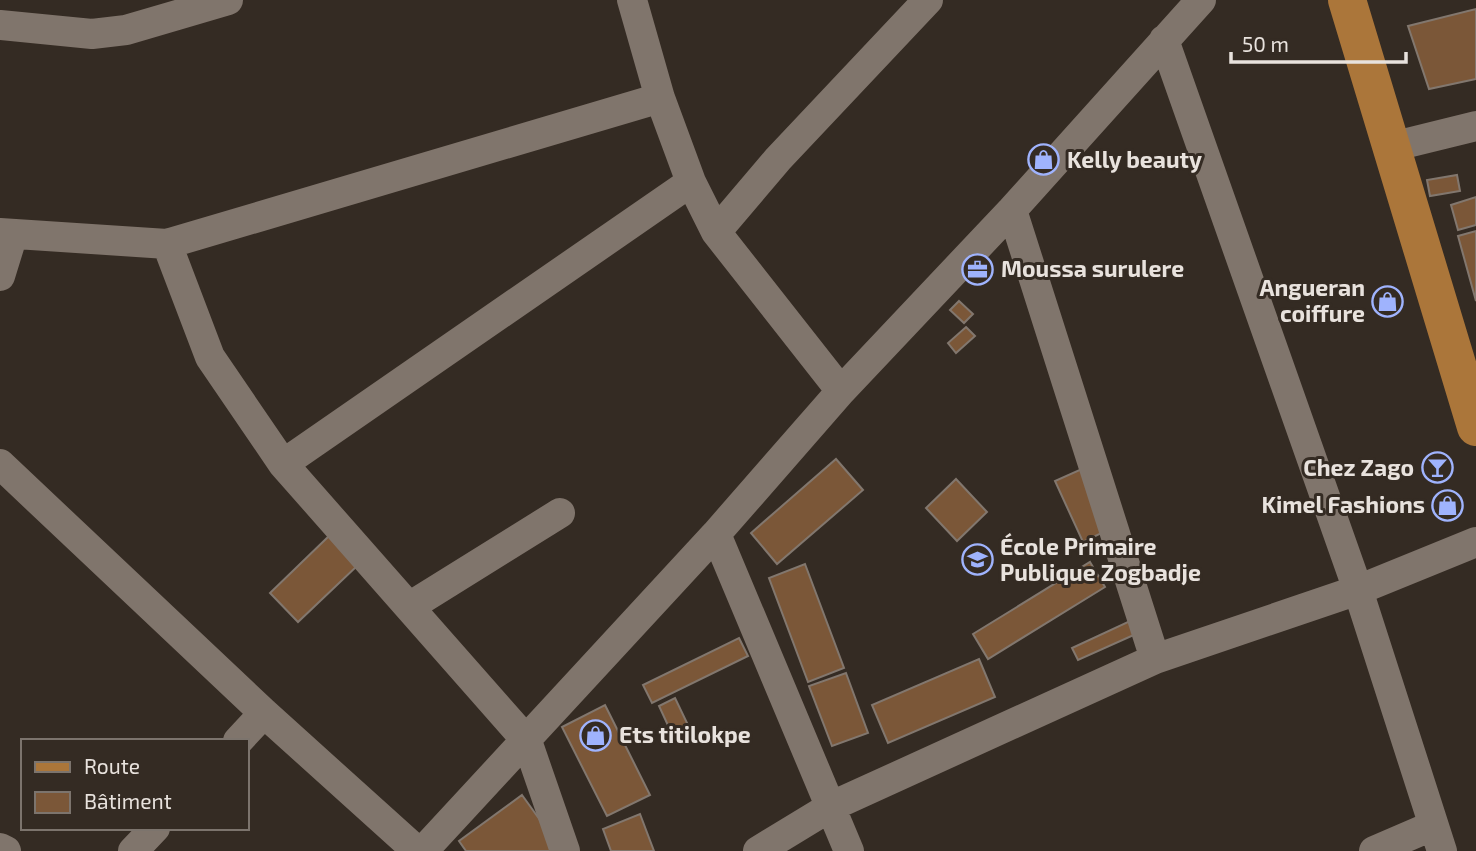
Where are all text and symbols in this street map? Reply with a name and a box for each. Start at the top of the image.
scale bar [1231,21,1406,65]
text: 50 m [1242,31,1289,56]
shop icon: Kelly beauty [1027,143,1061,177]
place label: Kelly beauty [1067,145,1202,173]
office icon: Moussa surulere [961,252,995,286]
place label: Moussa surulere [1001,254,1184,282]
place label: Angueran coiffure [1259,273,1365,327]
shop icon: Angueran coiffure [1371,284,1405,318]
bar icon: Chez Zago [1420,451,1454,485]
place label: Chez Zago [1303,453,1414,481]
shop icon: Kimel Fashions [1431,488,1465,522]
place label: Kimel Fashions [1261,490,1425,518]
place label: École Primaire Publique Zogbadje [1000,532,1201,586]
school or university icon: École Primaire Publique Zogbadje [960,543,994,577]
shop icon: Ets titilokpe [579,718,613,752]
place label: Ets titilokpe [619,720,751,748]
legend [21,739,248,830]
text: Route [84,753,140,778]
text: Bâtiment [84,788,172,813]

